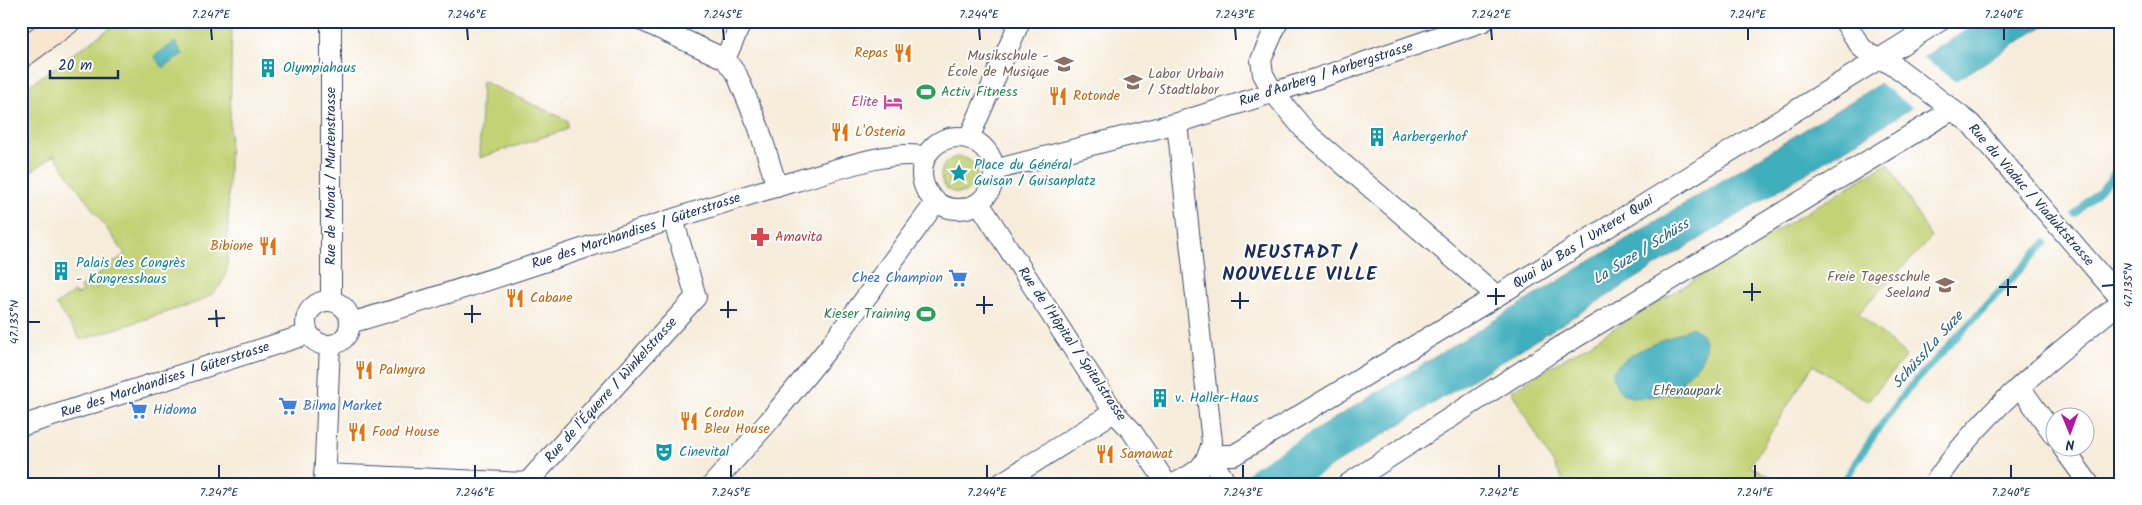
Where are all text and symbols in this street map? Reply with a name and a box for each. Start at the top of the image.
text: 7.247°E [192,5,231,24]
text: 7.246°E [447,5,488,24]
text: 7.245°E [703,5,744,24]
text: 7.244°E [959,5,1000,24]
text: 7.243°E [1215,5,1256,24]
text: 7.242°E [1471,5,1512,24]
text: 7.241°E [1730,5,1767,24]
text: 7.240°E [1984,5,2024,24]
street label: Rue d'Aarberg / Aarbergstrasse [1236,35,1417,113]
place label: Repas [854,42,888,64]
restaurant icon: Repas [892,42,914,64]
place label: Musikschule - École de Musique [947,45,1050,83]
scale bar [50,48,118,80]
school or university icon: Musikschule - École de Musique [1053,53,1075,75]
text: 20 m [58,54,92,78]
building icon: Olympiahaus [257,57,279,79]
place label: Olympiahaus [283,57,356,79]
place label: Labor Urbain / Stadtlabor [1148,63,1224,101]
school or university icon: Labor Urbain / Stadtlabor [1122,71,1144,93]
sports icon: Activ Fitness [915,81,937,103]
place label: Activ Fitness [941,81,1018,103]
restaurant icon: Rotonde [1047,85,1069,107]
place label: Rotonde [1073,85,1121,107]
street label: Rue de Morat / Murtenstrasse [320,86,342,265]
place label: Elite [851,91,879,113]
hotel icon: Elite [882,91,904,113]
street label: Rue du Viaduc / Viaduktstrasse [1963,119,2100,272]
restaurant icon: L'Osteria [829,121,851,143]
place label: L'Osteria [855,121,905,143]
building icon: Aarbergerhof [1366,126,1388,148]
place label: Aarbergerhof [1392,126,1468,148]
place label: Place du Général Guisan / Guisanplatz [974,154,1096,192]
place icon: Place du Général Guisan / Guisanplatz [948,162,970,184]
street label: Rue des Marchandises / Güterstrasse [529,187,744,275]
street label: Quai du Bas / Unterer Quai [1508,189,1658,294]
water label: La Suze / Schüss [1588,212,1695,291]
pharmacy icon: Amavita [749,226,771,248]
place label: Amavita [775,226,822,248]
place label: Bibione [210,235,254,257]
restaurant icon: Bibione [257,235,279,257]
district label: NEUSTADT / NOUVELLE VILLE [1222,238,1378,290]
place label: Palais des Congrès - Kongresshaus [76,252,186,290]
building icon: Palais des Congrès - Kongresshaus [50,260,72,282]
street label: Rue de l'Hôpital / Spitalstrasse [1012,262,1132,426]
text: 47.135°N [2119,263,2138,307]
place label: Freie Tagesschule Seeland [1827,266,1931,304]
place label: Chez Champion [852,267,943,289]
supermarket icon: Chez Champion [947,267,969,289]
school or university icon: Freie Tagesschule Seeland [1934,274,1956,296]
restaurant icon: Cabane [504,287,526,309]
place label: Cabane [530,287,573,309]
text: 47.135°N [5,300,24,344]
place label: Kieser Training [824,303,911,325]
sports icon: Kieser Training [915,303,937,325]
water label: Schüss/La Suze [1886,305,1970,394]
street label: Rue de l'Équerre / Winkelstrasse [539,312,683,468]
street label: Rue des Marchandises / Güterstrasse [58,336,273,424]
restaurant icon: Palmyra [353,359,375,381]
place label: Palmyra [379,359,426,381]
park label: Elfenaupark [1653,380,1722,402]
building icon: v. Haller-Haus [1149,387,1171,409]
place label: v. Haller-Haus [1175,387,1259,409]
supermarket icon: Bilma Market [277,395,299,417]
place label: Bilma Market [303,395,383,417]
supermarket icon: Hidoma [127,399,149,421]
place label: Hidoma [153,399,197,421]
place label: Cordon Bleu House [704,402,770,440]
north arrow [2044,408,2094,458]
restaurant icon: Cordon Bleu House [678,410,700,432]
restaurant icon: Food House [346,421,368,443]
place label: Food House [372,421,440,443]
text: N [2065,433,2075,455]
theatre icon: Cinevital [653,441,675,463]
place label: Cinevital [679,441,730,463]
restaurant icon: Samawat [1094,443,1116,465]
place label: Samawat [1120,443,1174,465]
text: 7.247°E [200,483,239,502]
text: 7.246°E [455,483,496,502]
text: 7.245°E [711,483,752,502]
text: 7.244°E [967,483,1008,502]
text: 7.243°E [1223,483,1264,502]
text: 7.242°E [1479,483,1520,502]
text: 7.241°E [1737,483,1774,502]
text: 7.240°E [1991,483,2031,502]

